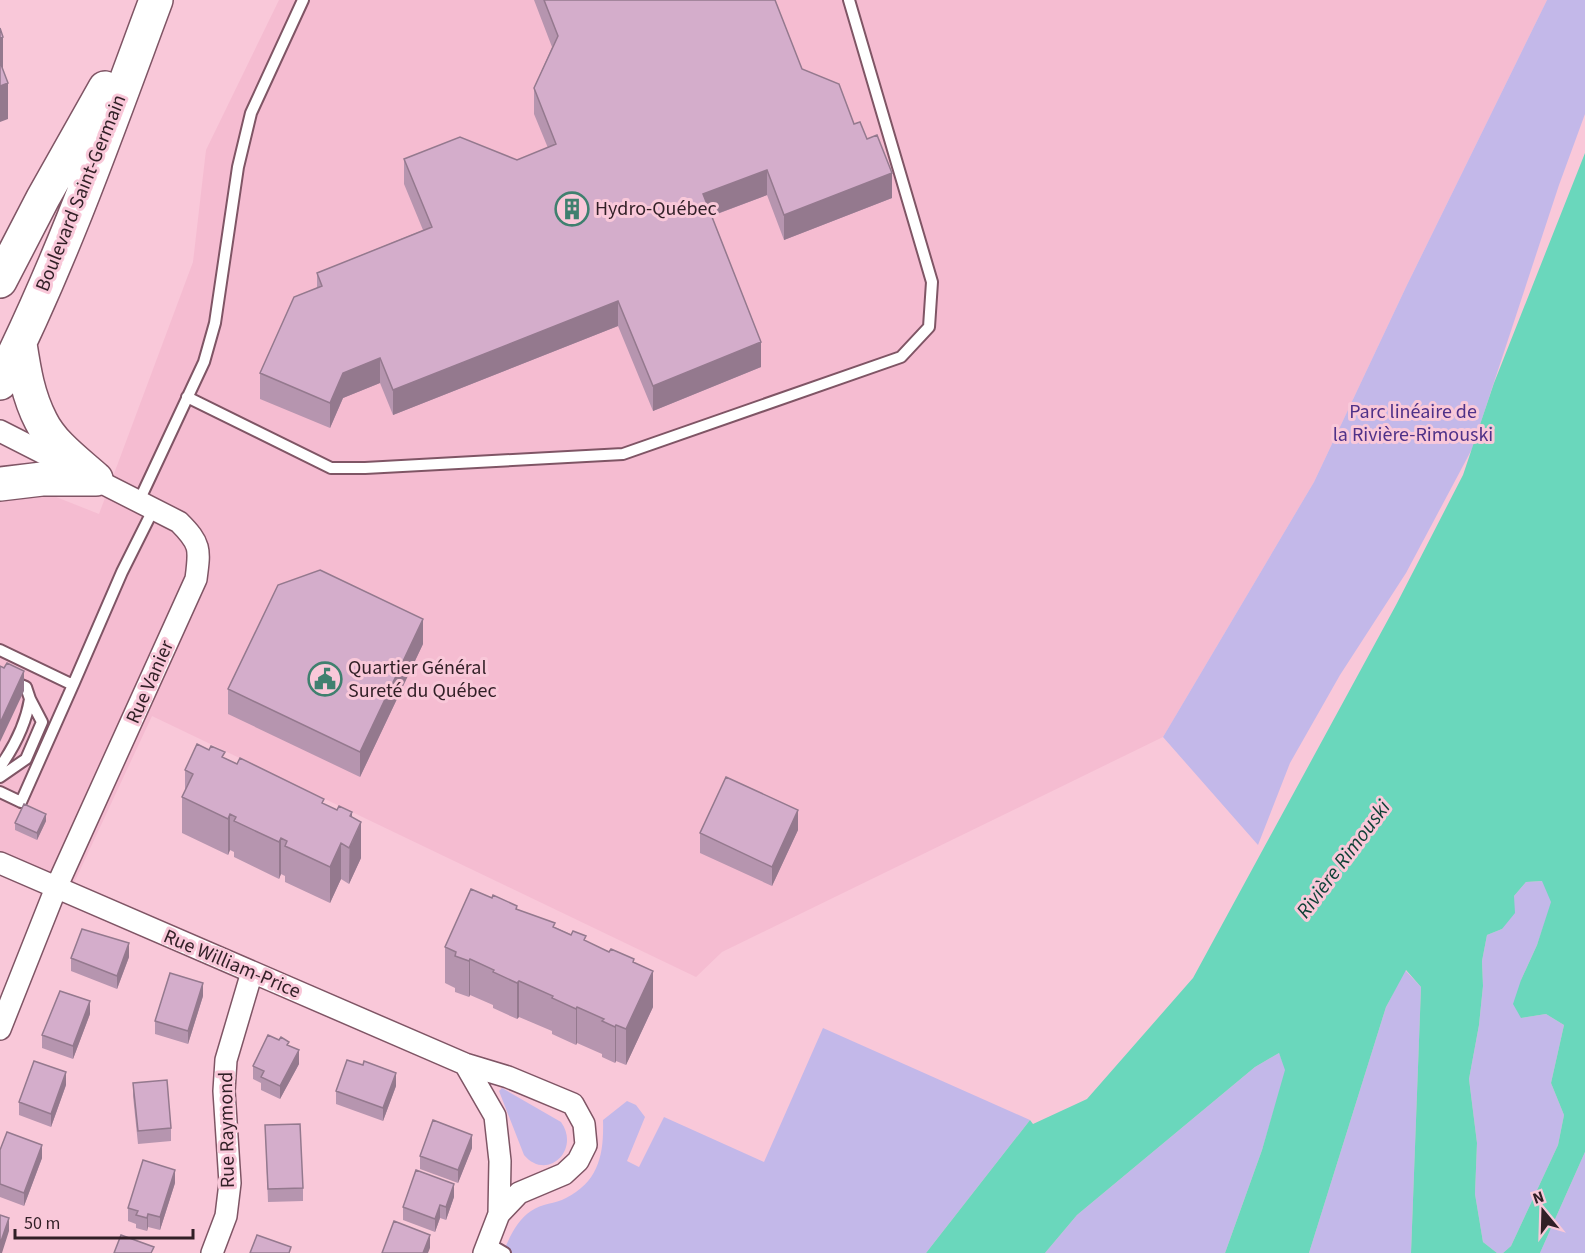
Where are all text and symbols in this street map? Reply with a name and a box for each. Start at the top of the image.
street label: Boulevard Saint-Germain [29,90,133,296]
building icon: Hydro-Québec [554,191,590,227]
place label: Hydro-Québec [595,195,717,223]
park label: Parc linéaire de la Rivière-Rimouski [1333,398,1493,449]
street label: Rue Vanier [119,636,181,728]
place label: Quartier Général Sureté du Québec [348,654,497,705]
public building icon: Quartier Général Sureté du Québec [307,661,343,697]
water label: Rivière Rimouski [1289,793,1398,924]
street label: Rue William-Price [159,922,305,1006]
street label: Rue Raymond [212,1072,242,1188]
north arrow [1513,1181,1573,1241]
text: N [1530,1186,1547,1210]
scale bar [15,1202,194,1240]
text: 50 m [24,1211,60,1236]

